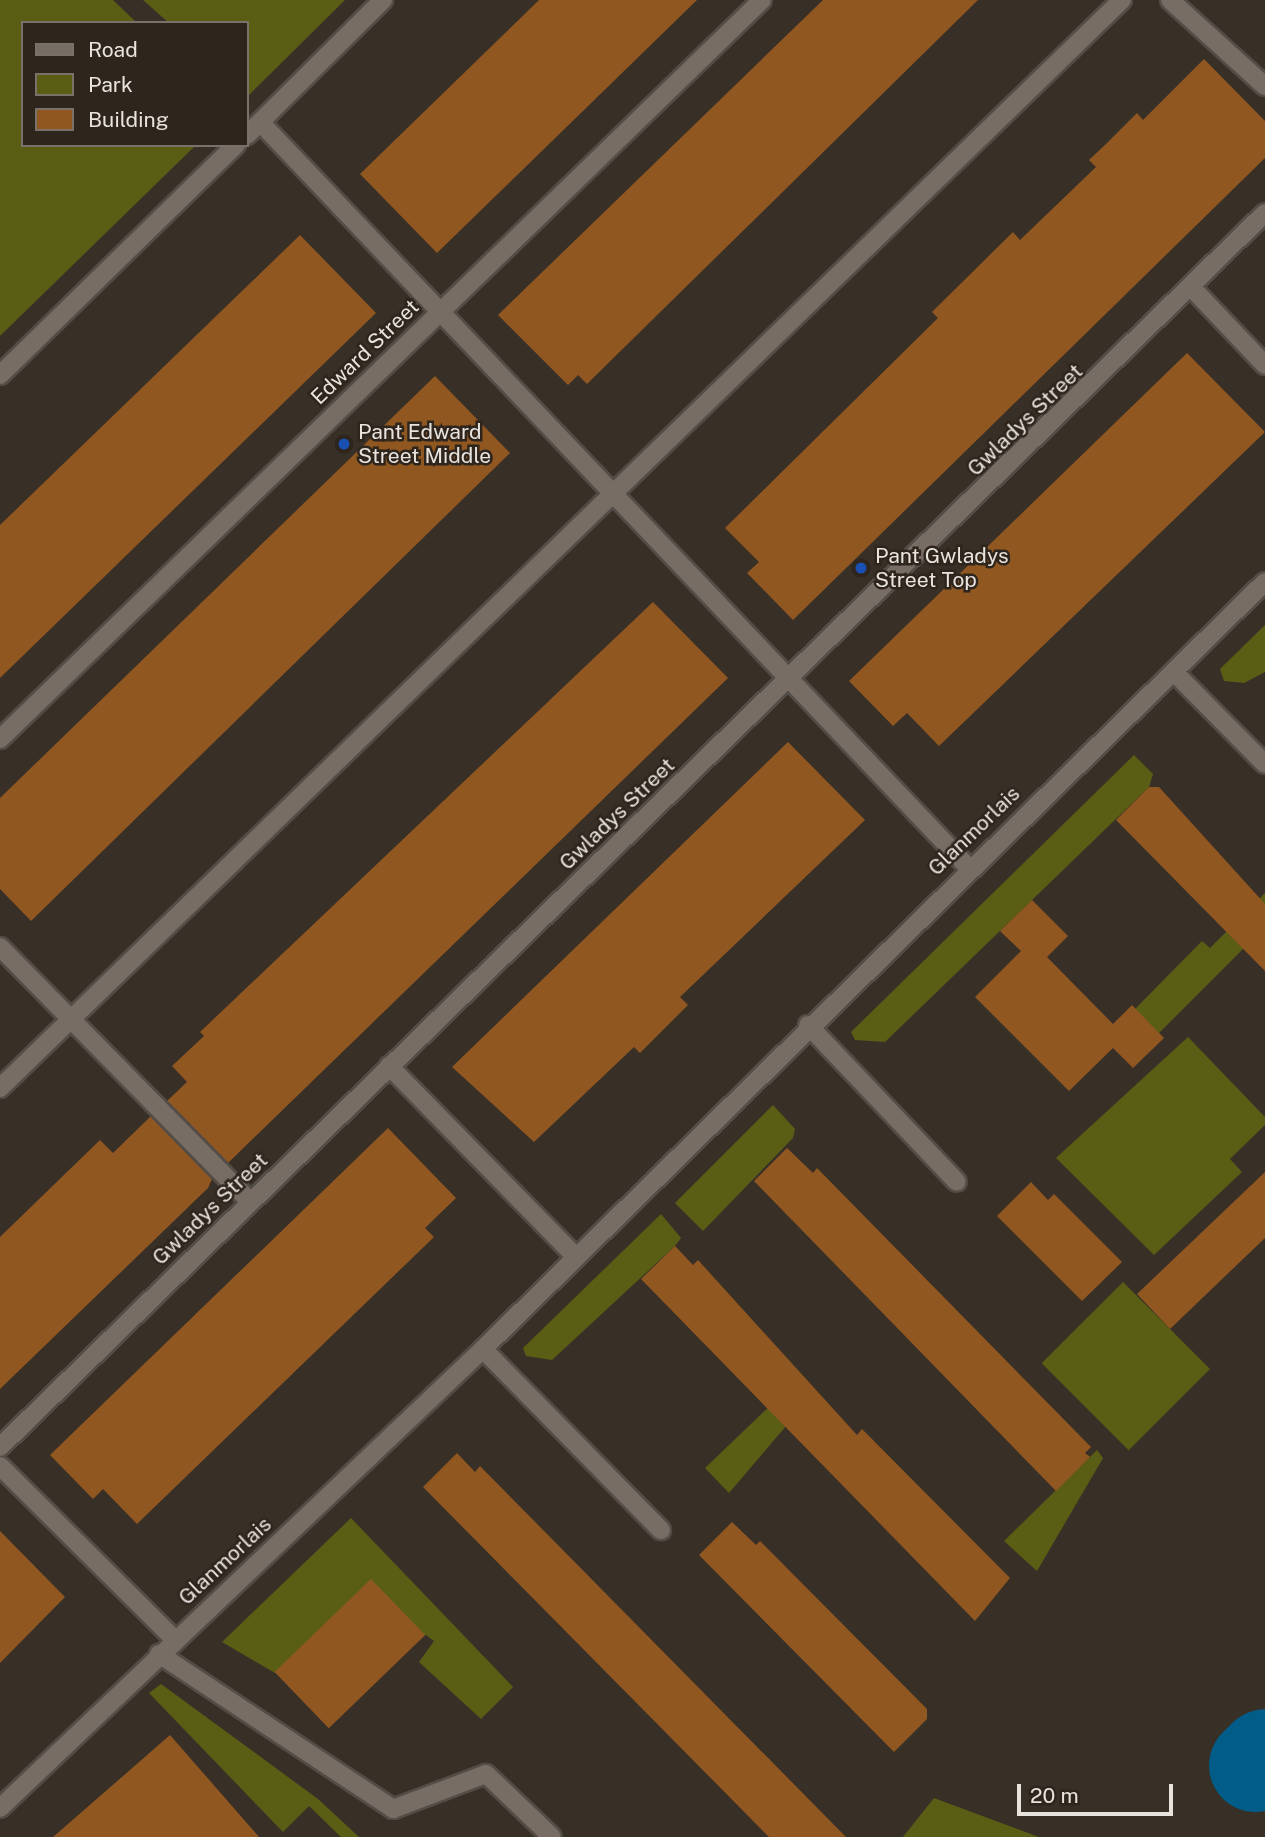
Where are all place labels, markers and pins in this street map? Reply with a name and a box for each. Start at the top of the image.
place label: Pant Edward Street Middle [358,419,491,469]
marker: Pant Edward Street Middle [336,436,352,452]
place label: Pant Gwladys Street Top [875,543,1009,593]
marker: Pant Gwladys Street Top [853,560,869,576]

